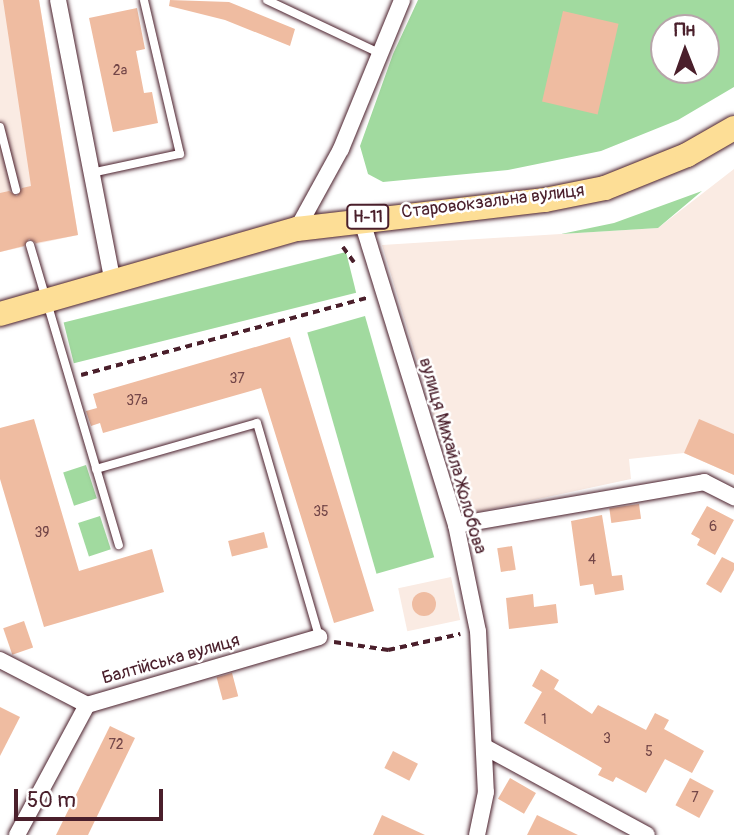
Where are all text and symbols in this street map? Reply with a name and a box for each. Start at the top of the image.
north arrow [650,14,720,84]
text: Пн [674,18,695,42]
house number: 2а [113,63,127,79]
street label: Старовокзальна вулиця [400,180,586,224]
road number: Н-11 [345,204,391,230]
street label: вулиця Михайла Жолобова [414,355,490,557]
house number: 37 [229,371,245,387]
house number: 37а [126,393,148,409]
house number: 35 [313,504,329,520]
house number: 6 [709,519,717,535]
house number: 39 [34,525,50,541]
house number: 4 [588,552,596,568]
street label: Балтійська вулиця [100,630,242,690]
house number: 1 [541,712,547,728]
house number: 3 [603,731,611,747]
house number: 72 [108,737,124,753]
house number: 5 [645,744,653,760]
scale bar [18,776,166,820]
text: 50 m [27,787,76,814]
house number: 7 [691,790,699,806]

